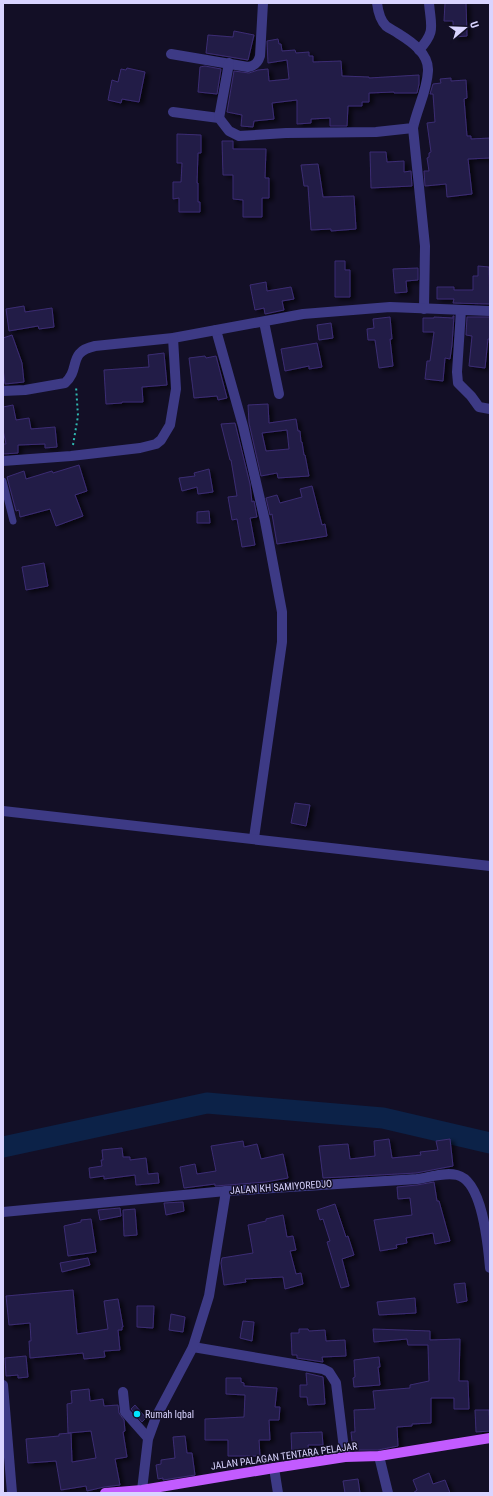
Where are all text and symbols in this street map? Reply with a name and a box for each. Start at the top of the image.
north arrow [445,8,485,48]
text: U [467,20,481,30]
street label: JALAN KH SAMIYOREDJO [230,1178,332,1196]
marker: Rumah Iqbal [132,1409,142,1419]
place label: Rumah Iqbal [145,1409,194,1420]
street label: JALAN PALAGAN TENTARA PELAJAR [210,1440,359,1472]

